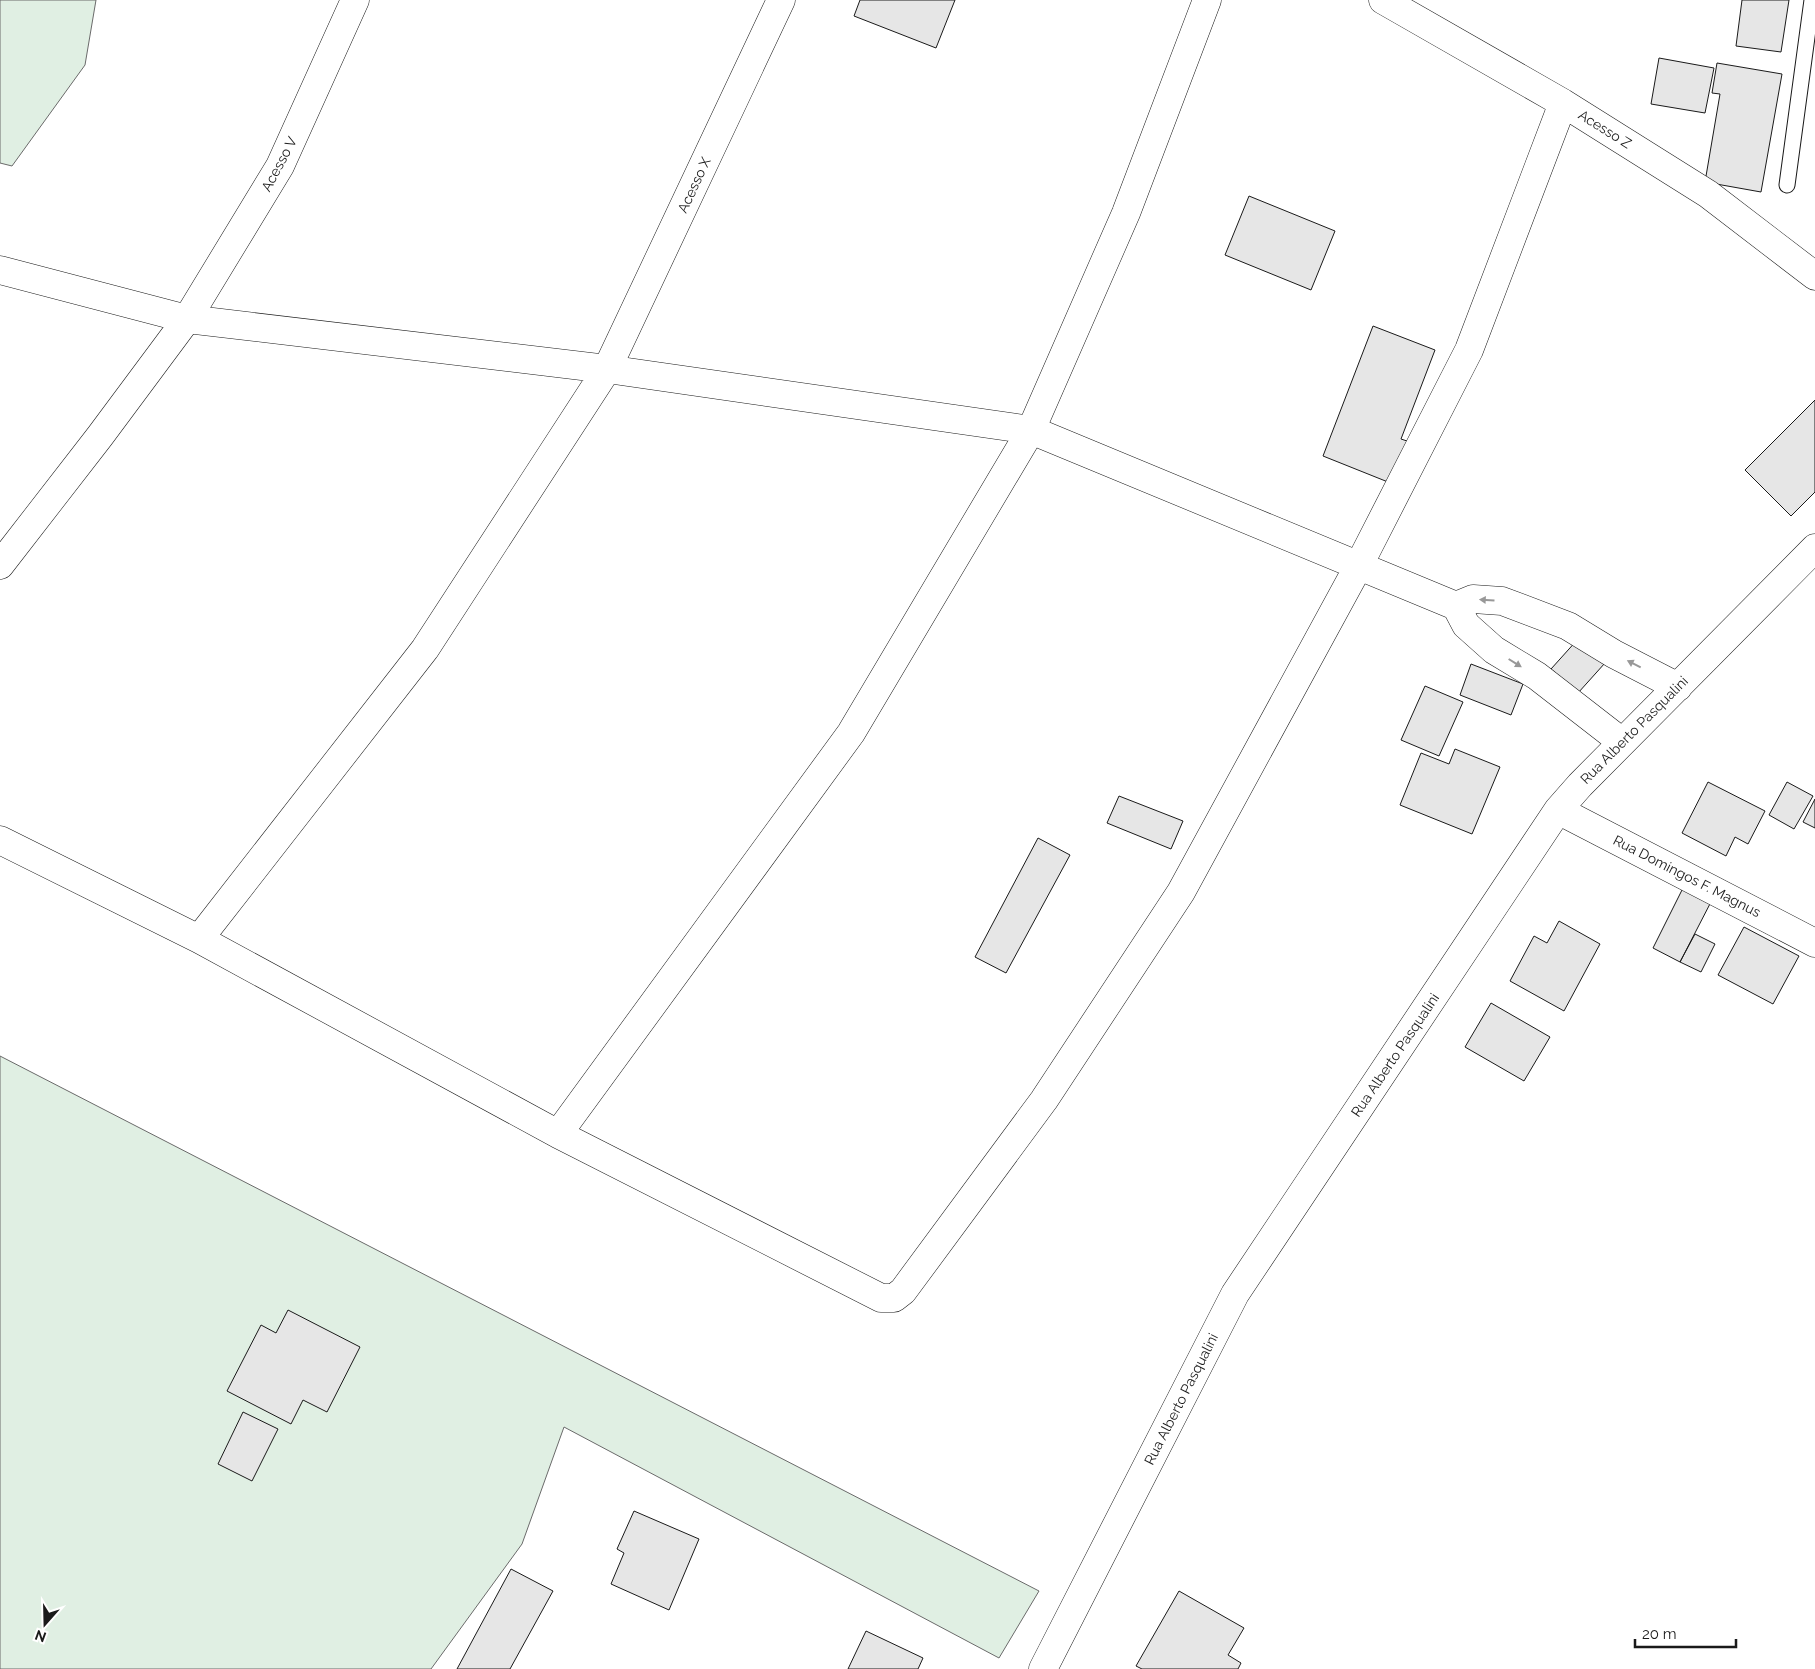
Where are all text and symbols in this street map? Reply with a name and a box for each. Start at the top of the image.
street label: Acesso Z [1576,107,1635,152]
street label: Acesso V [258,134,300,194]
street label: Acesso X [674,155,714,215]
one-way arrow [1479,596,1495,604]
one-way arrow [1509,658,1522,667]
one-way arrow [1627,660,1642,668]
street label: Rua Alberto Pasqualini [1577,673,1691,787]
street label: Rua Domingos F. Magnus [1611,832,1764,920]
street label: Rua Alberto Pasqualini [1348,990,1442,1120]
street label: Rua Alberto Pasqualini [1141,1331,1221,1467]
north arrow [20,1599,70,1649]
scale bar [1635,1616,1736,1648]
text: 20 m [1642,1625,1677,1643]
text: N [33,1627,48,1646]

